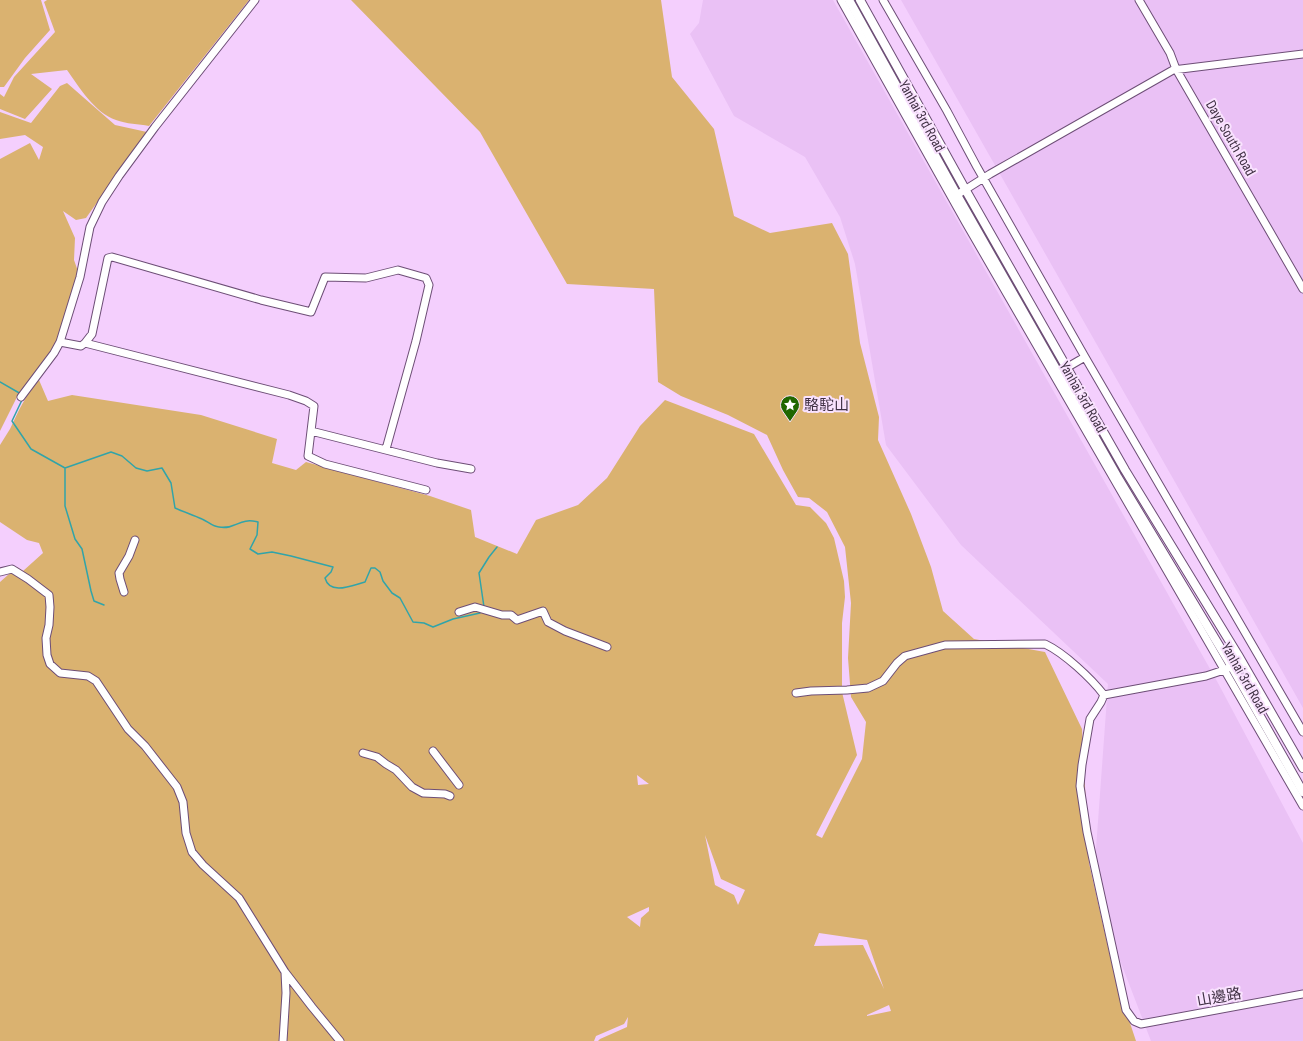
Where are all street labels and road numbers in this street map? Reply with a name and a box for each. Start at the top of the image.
street label: Yanhai 3rd Road [894,77,949,155]
street label: Daye South Road [1201,97,1260,180]
street label: Yanhai 3rd Road [1055,358,1111,436]
street label: Yanhai 3rd Road [1217,639,1273,717]
street label: 山邊路 [1195,984,1243,1011]

